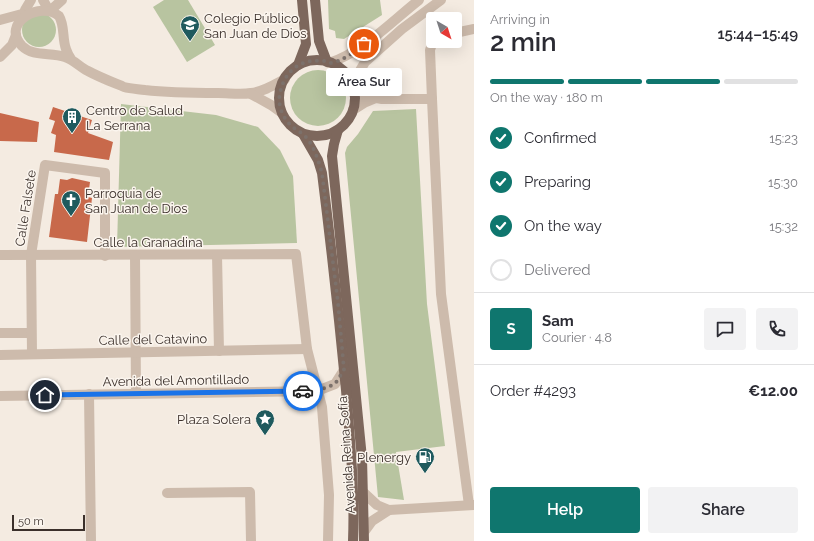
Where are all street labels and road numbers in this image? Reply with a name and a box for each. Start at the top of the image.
street label: Calle Falsete [12,168,39,247]
street label: Calle la Granadina [93,235,203,250]
street label: Calle del Catavino [99,331,208,348]
street label: Avenida del Amontillado [103,372,250,389]
street label: Avenida Reina Sofía [335,396,358,514]

